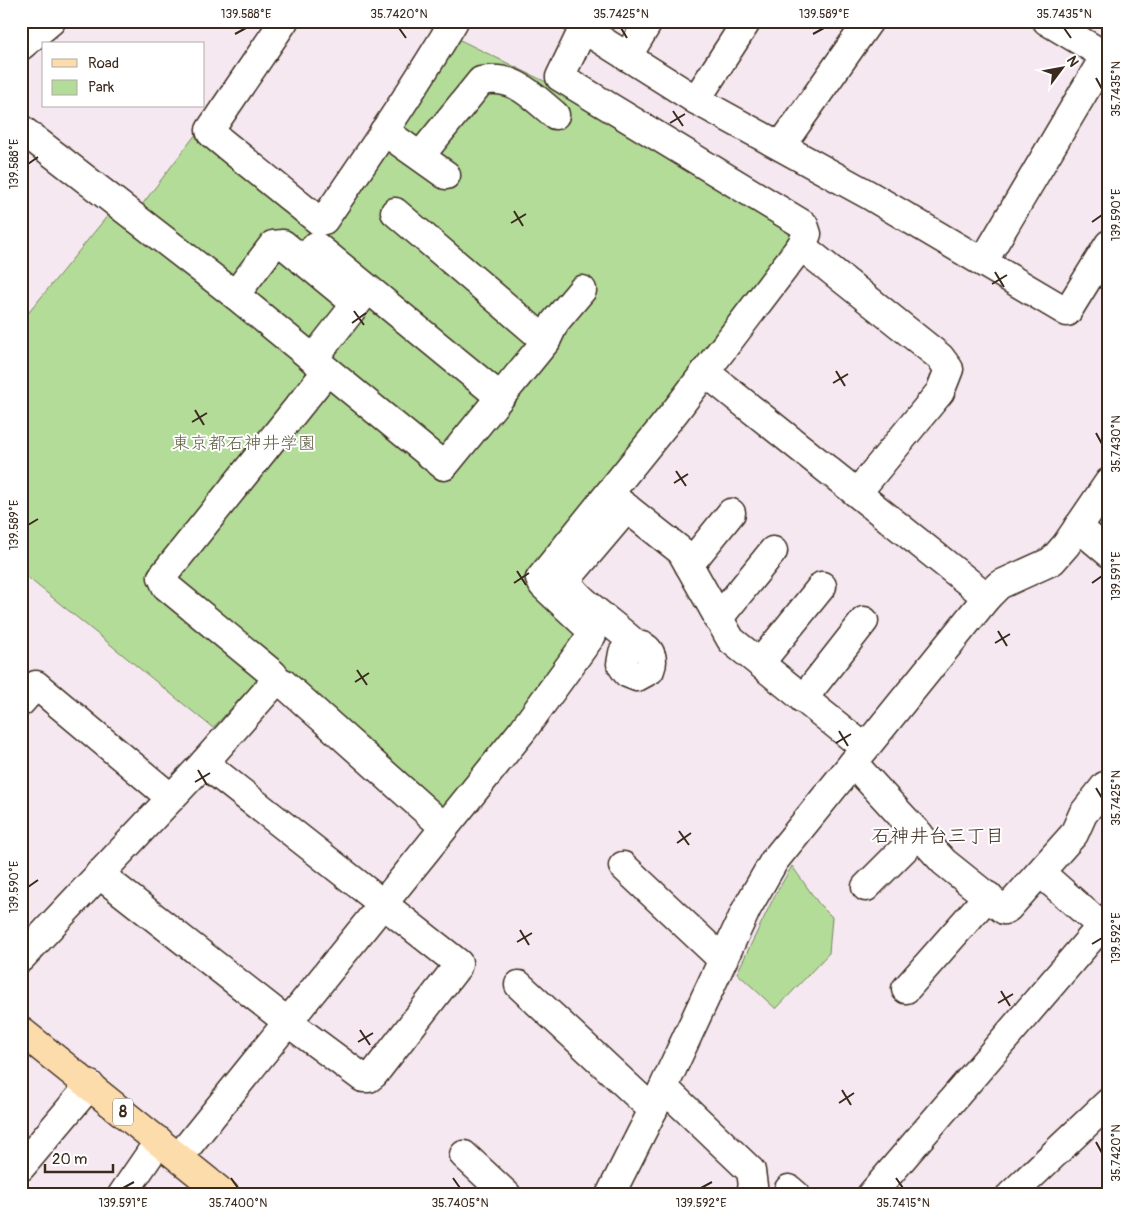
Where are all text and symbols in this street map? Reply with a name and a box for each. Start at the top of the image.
text: 139.588°E [221,7,271,22]
text: 35.7420°N [370,7,428,22]
text: 35.7425°N [593,7,649,22]
text: 139.589°E [799,7,849,22]
text: 35.7435°N [1036,7,1092,22]
legend [42,42,205,108]
north arrow [1038,42,1088,92]
text: N [1063,53,1082,70]
text: Road [88,54,119,73]
text: 35.7435°N [1109,61,1124,117]
text: Park [88,78,115,97]
text: 139.588°E [7,139,22,189]
text: 139.590°E [1109,189,1124,241]
text: 35.7430°N [1109,415,1124,473]
park label: 東京都石神井学園 [172,432,316,455]
text: 139.589°E [7,500,22,550]
text: 139.591°E [1109,551,1124,601]
text: 35.7425°N [1109,770,1124,826]
district label: 石神井台三丁目 [871,824,1005,848]
text: 139.590°E [7,861,22,913]
text: 139.592°E [1109,912,1124,964]
road number: 8 [113,1098,133,1126]
text: 35.7420°N [1109,1124,1124,1182]
scale bar [45,1141,112,1173]
text: 20 m [52,1150,87,1169]
text: 139.591°E [98,1196,148,1211]
text: 35.7400°N [209,1196,267,1211]
text: 35.7405°N [431,1196,489,1211]
text: 139.592°E [675,1196,727,1211]
text: 35.7415°N [876,1196,930,1211]

